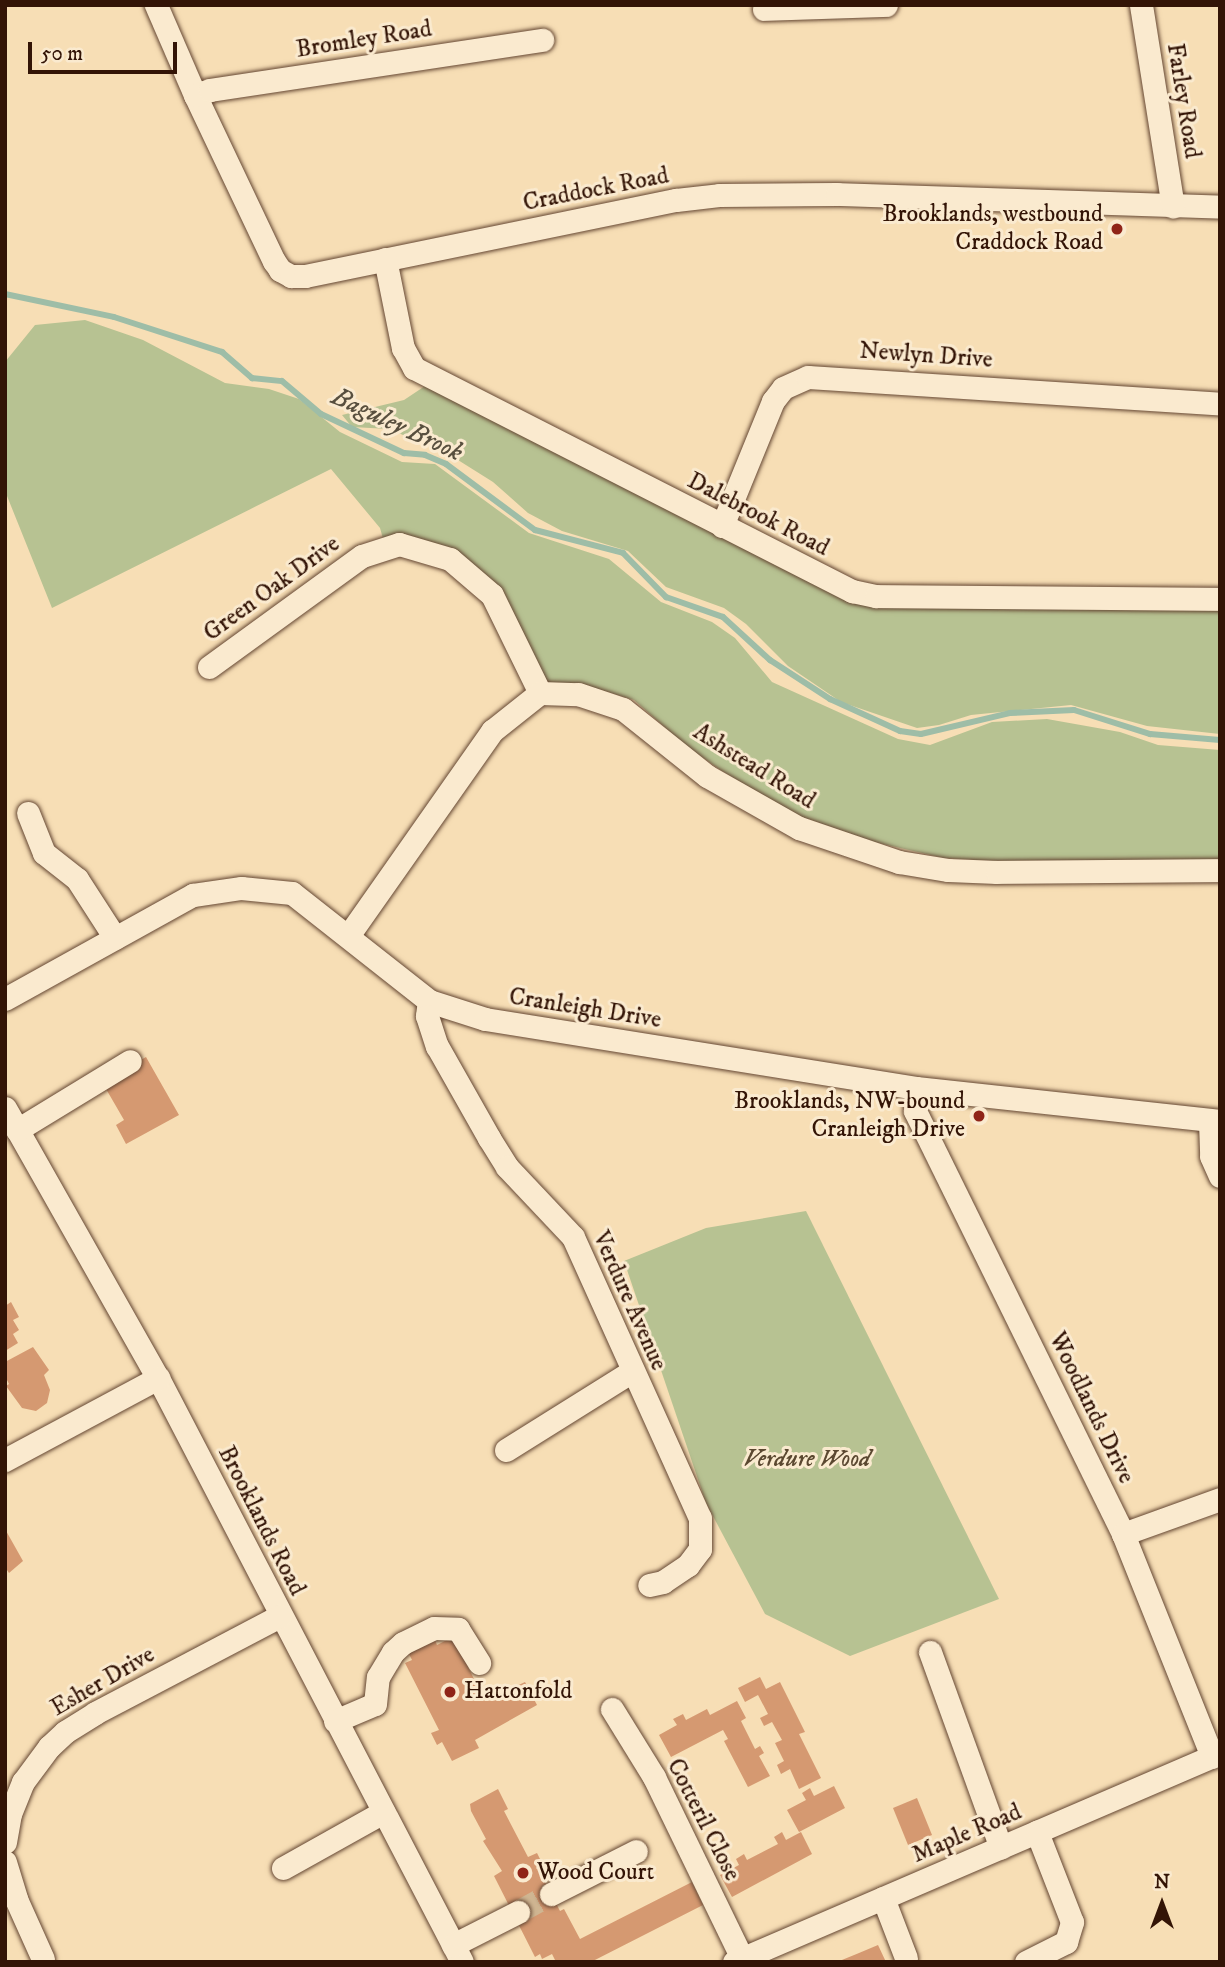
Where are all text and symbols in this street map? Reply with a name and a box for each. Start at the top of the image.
street label: Bromley Road [294,15,434,65]
scale bar [32,28,180,72]
text: 50 m [41,41,83,67]
street label: Farley Road [1160,41,1206,161]
street label: Craddock Road [521,162,671,218]
place label: Brooklands, westbound Craddock Road [882,201,1103,257]
marker: Brooklands, westbound Craddock Road [1109,221,1125,237]
street label: Newlyn Drive [858,337,994,375]
water label: Baguley Brook [327,381,467,469]
street label: Dalebrook Road [682,467,834,563]
street label: Green Oak Drive [198,530,346,648]
street label: Ashstead Road [688,718,820,816]
street label: Cranleigh Drive [507,983,663,1035]
place label: Brooklands, NW-bound Cranleigh Drive [734,1088,965,1144]
marker: Brooklands, NW-bound Cranleigh Drive [971,1108,987,1124]
street label: Verdure Avenue [585,1227,673,1375]
street label: Woodlands Drive [1042,1328,1140,1488]
street label: Brooklands Road [211,1441,311,1601]
park label: Verdure Wood [744,1446,870,1474]
street label: Esher Drive [46,1641,160,1723]
place label: Hattonfold [464,1678,572,1706]
marker: Hattonfold [442,1684,458,1700]
street label: Cotteril Close [660,1754,746,1886]
street label: Maple Road [908,1798,1026,1870]
place label: Wood Court [537,1859,654,1887]
marker: Wood Court [515,1865,531,1881]
north arrow [1127,1869,1197,1939]
text: N [1154,1871,1170,1894]

